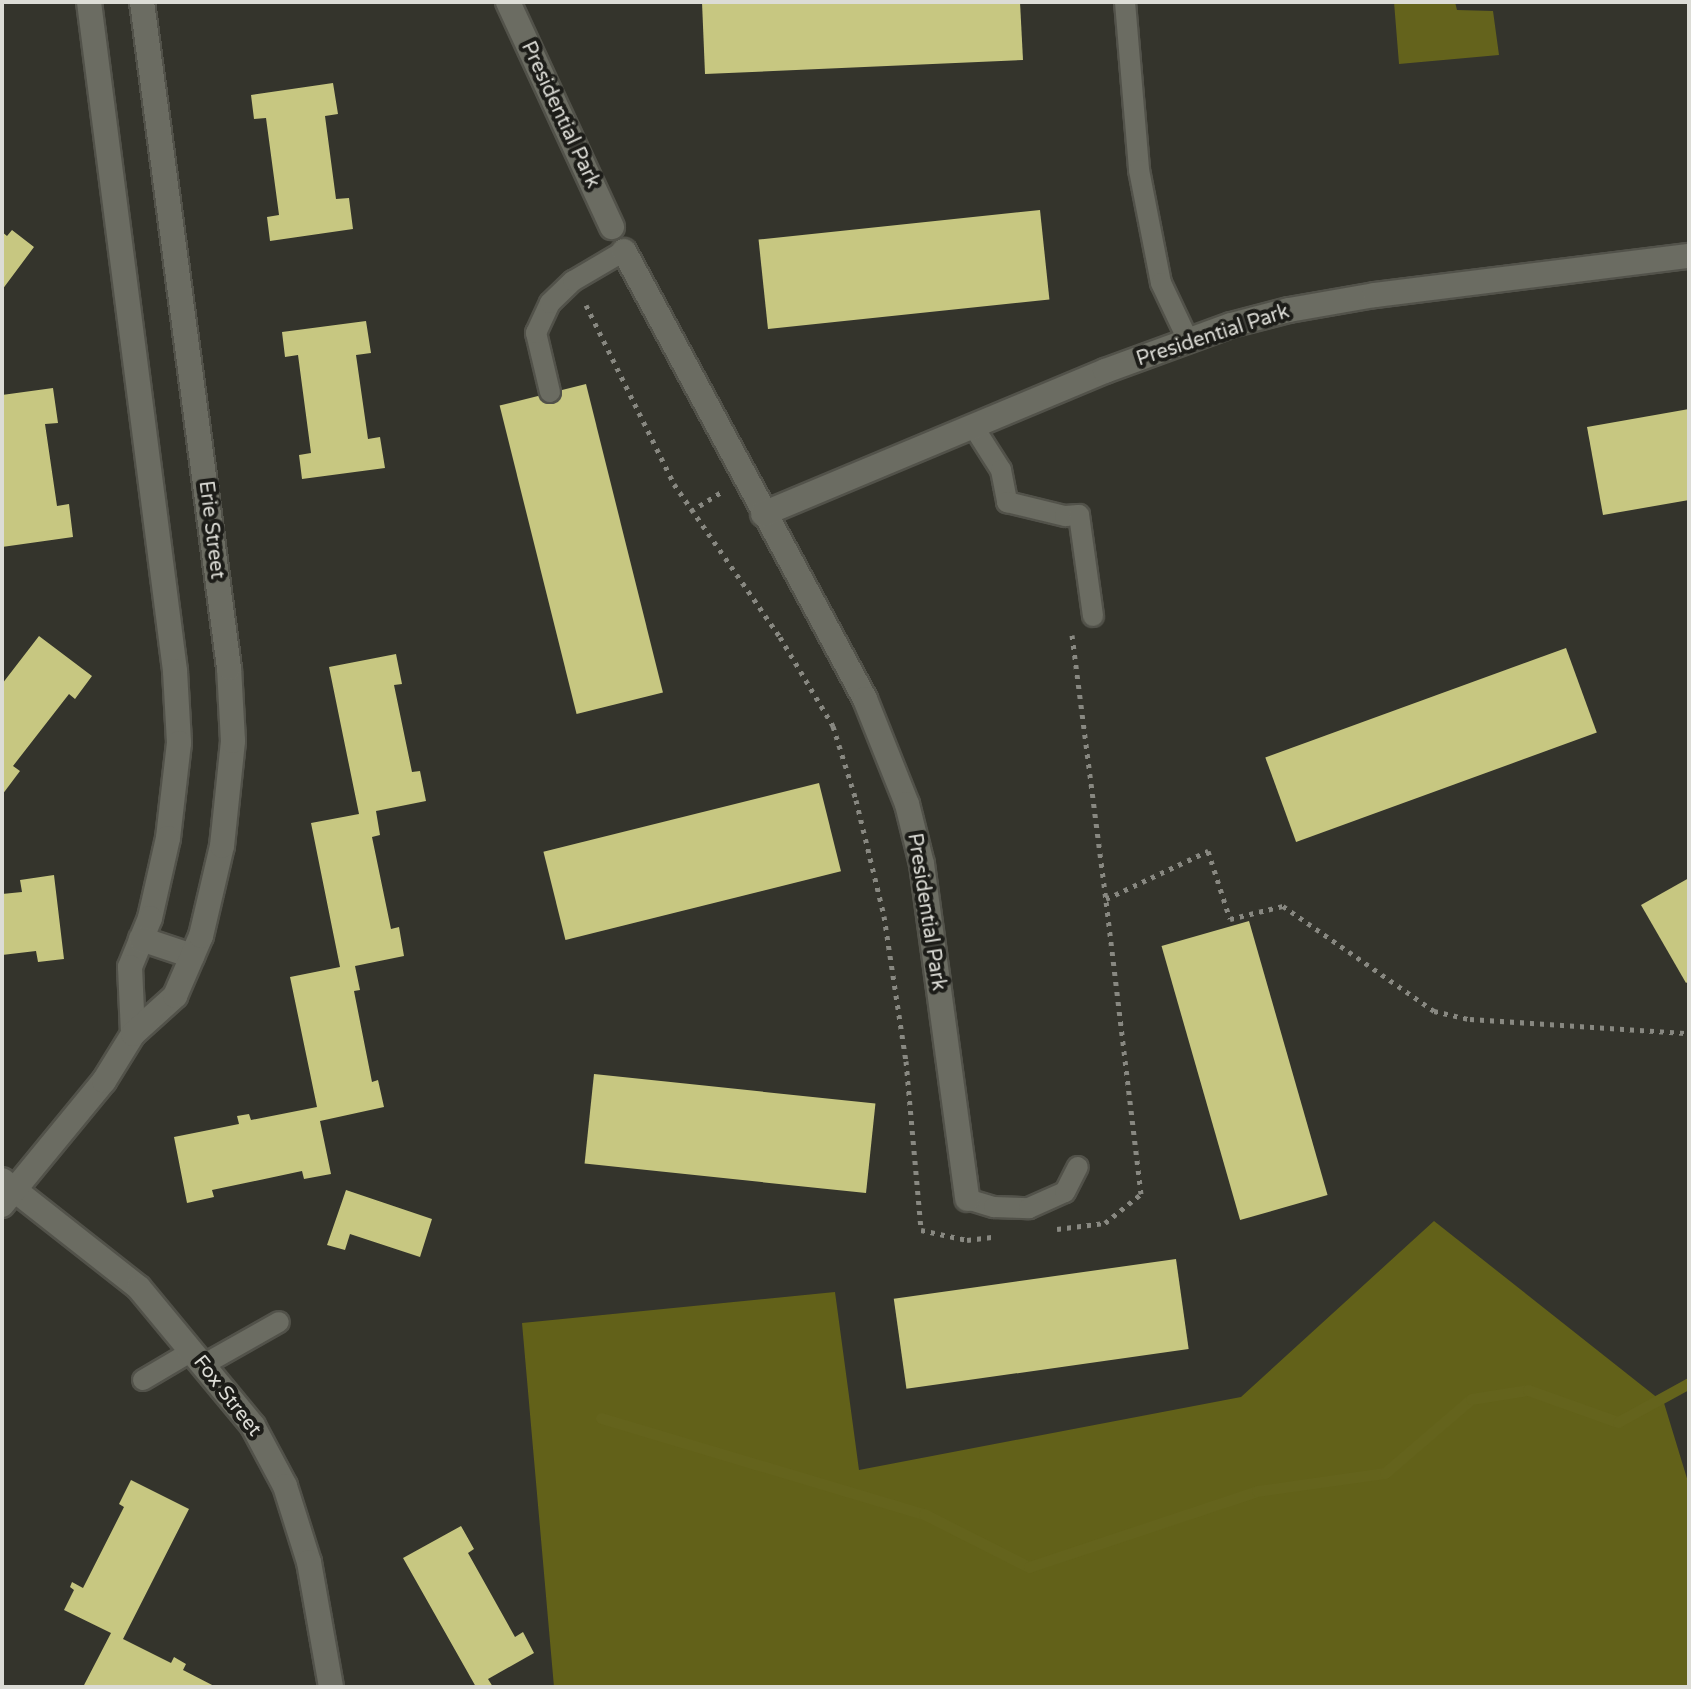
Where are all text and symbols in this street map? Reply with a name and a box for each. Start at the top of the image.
street label: Presidential Park [515,38,605,192]
street label: Presidential Park [1134,300,1292,372]
street label: Erie Street [193,479,229,581]
street label: Presidential Park [902,832,950,992]
street label: Fox Street [188,1351,266,1441]

